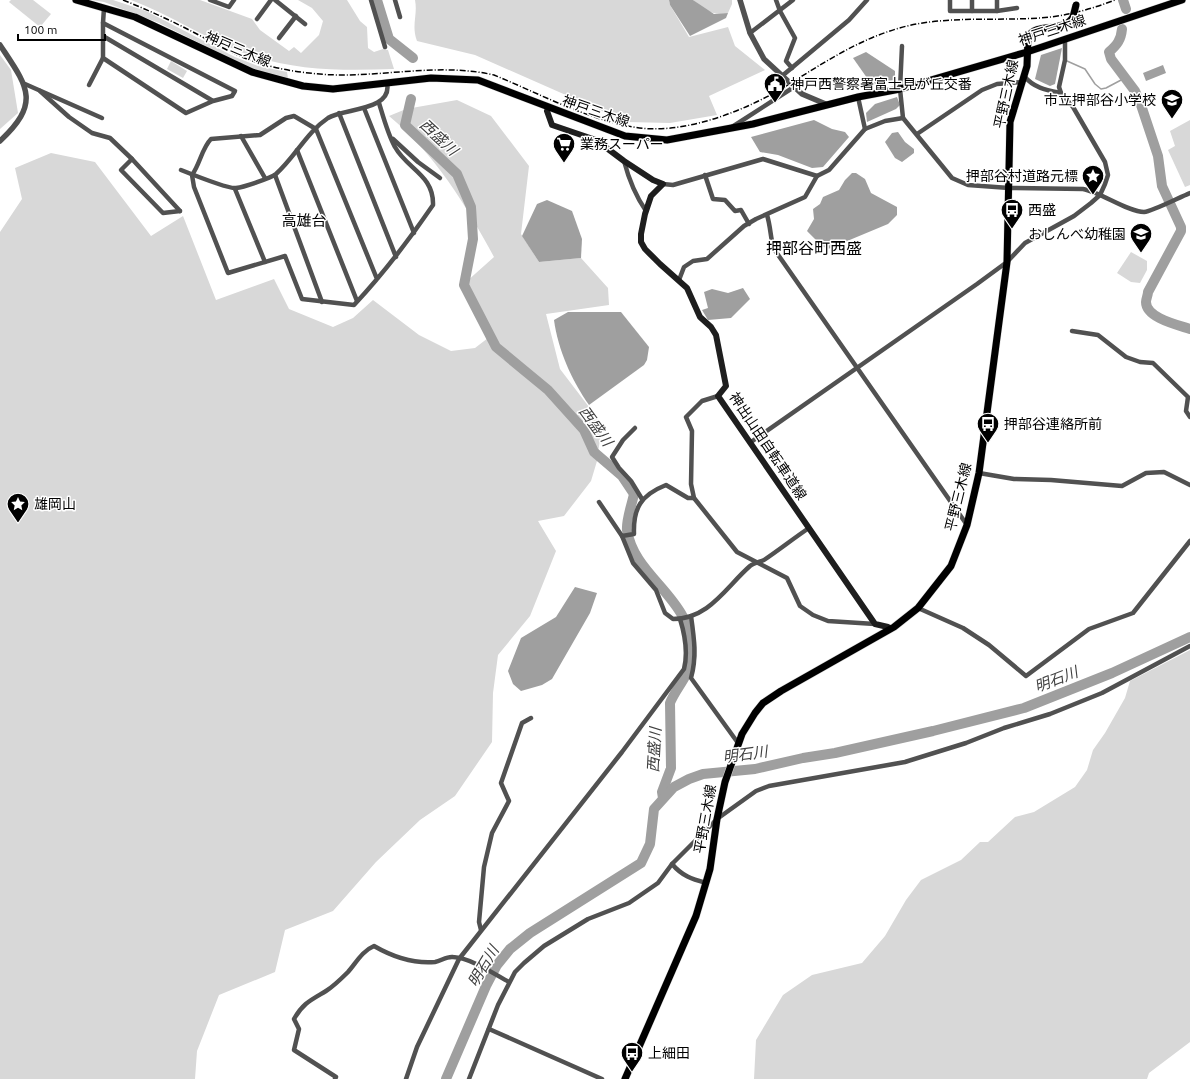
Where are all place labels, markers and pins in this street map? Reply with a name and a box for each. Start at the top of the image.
public building icon: 神戸西警察署富士見が丘交番 [762,71,788,104]
place label: 神戸西警察署富士見が丘交番 [790,76,972,92]
school or university icon: 市立押部谷小学校 [1159,87,1185,120]
place label: 市立押部谷小学校 [1044,92,1156,108]
supermarket icon: 業務スーパー [551,131,577,164]
place label: 業務スーパー [580,136,664,152]
place icon: 押部谷村道路元標 [1080,163,1106,196]
place label: 押部谷村道路元標 [966,168,1078,184]
bus stop icon: 西盛 [999,197,1025,230]
place label: 西盛 [1028,202,1056,218]
school or university icon: おしんべ幼稚園 [1128,221,1154,254]
place label: おしんべ幼稚園 [1028,226,1126,242]
bus stop icon: 押部谷連絡所前 [975,411,1001,444]
place label: 押部谷連絡所前 [1004,416,1102,432]
place icon: 雄岡山 [5,491,31,524]
place label: 雄岡山 [34,496,76,512]
bus stop icon: 上細田 [619,1040,645,1073]
place label: 上細田 [648,1045,690,1061]

